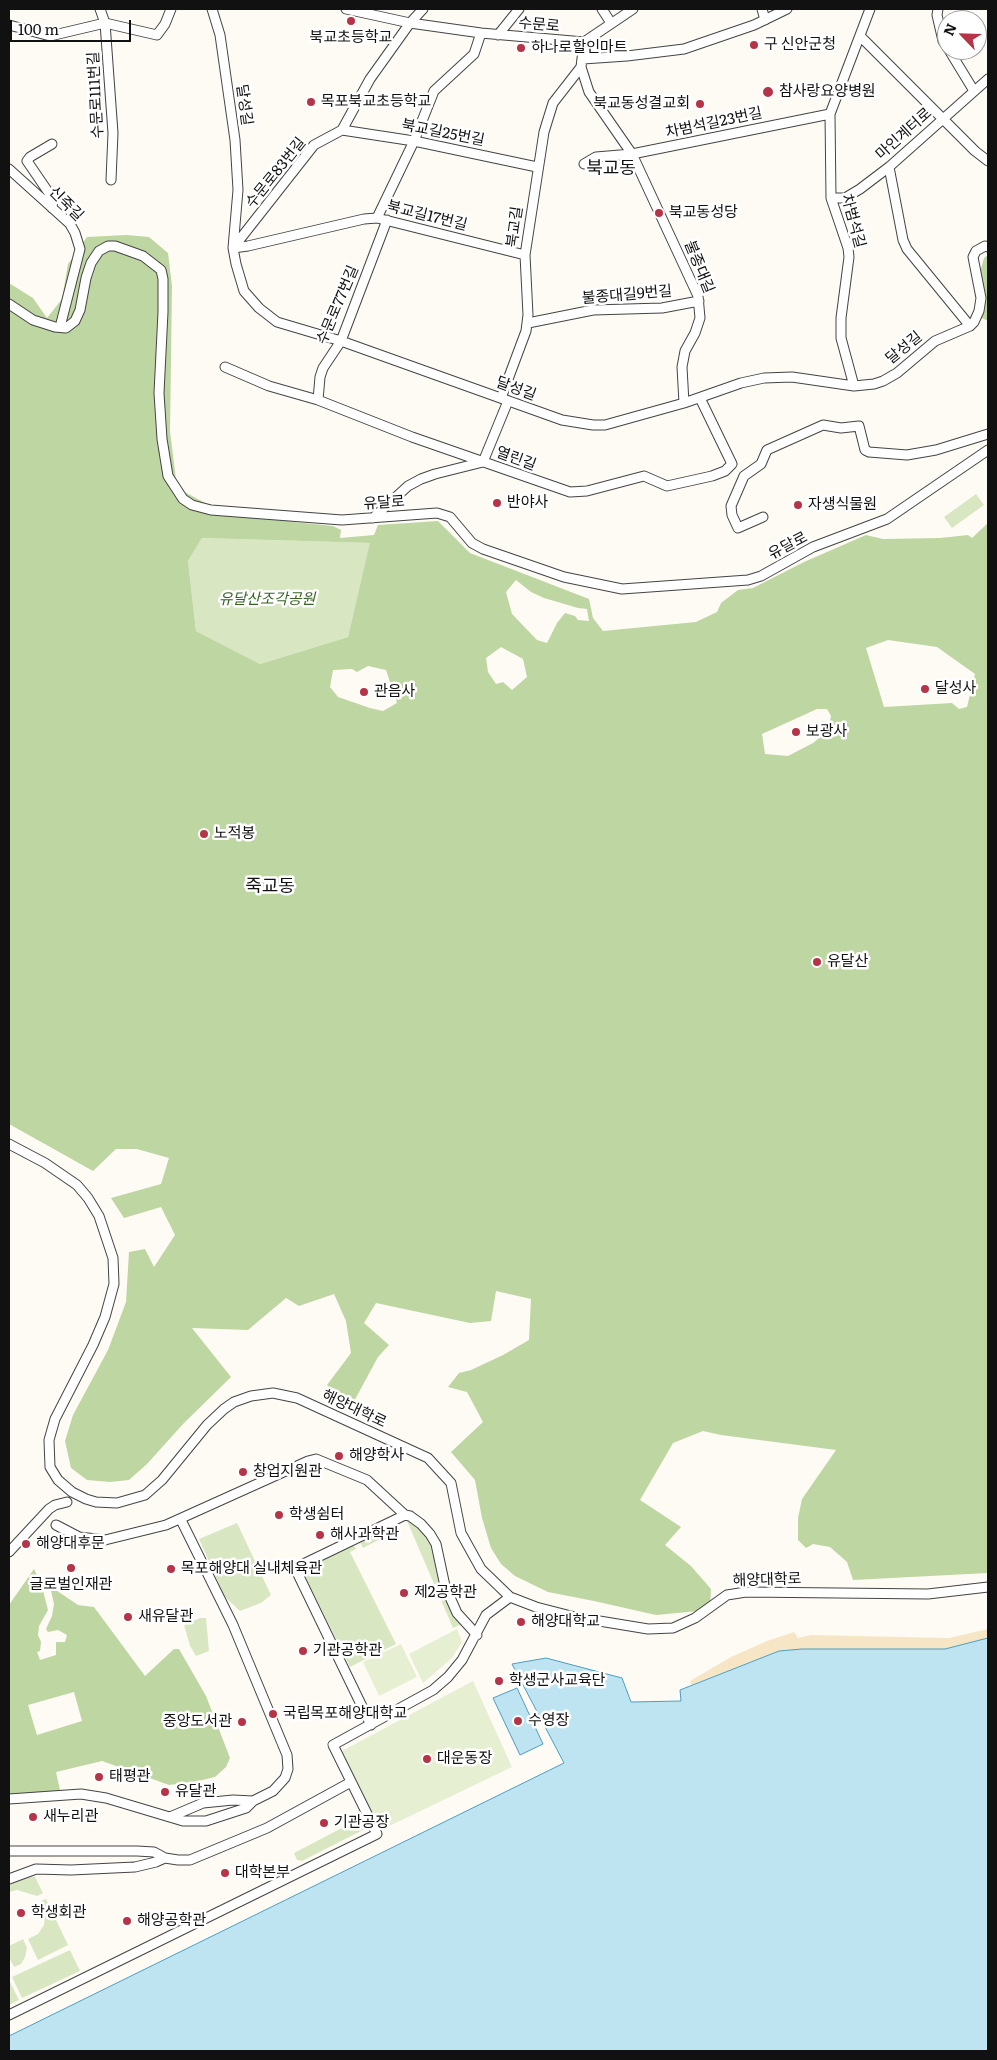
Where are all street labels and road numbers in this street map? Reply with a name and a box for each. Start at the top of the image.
street label: 수문로 [518,14,560,36]
street label: 수문로111번길 [85,51,107,139]
street label: 달성길 [232,83,256,127]
street label: 차범석길23번길 [664,104,764,142]
street label: 마인계터로 [872,104,936,164]
street label: 북교길25번길 [400,116,486,150]
street label: 수문로83번길 [242,134,310,212]
street label: 신죽길 [45,183,87,225]
street label: 차범석길 [837,192,869,250]
street label: 북교길17번길 [385,197,469,235]
street label: 북교길 [503,205,527,249]
street label: 불종대길 [680,238,718,296]
street label: 수문로77번길 [313,263,363,347]
street label: 불종대길9번길 [581,282,673,308]
street label: 달성길 [882,328,926,368]
street label: 달성길 [493,373,539,405]
street label: 열린길 [493,443,539,475]
street label: 유달로 [363,493,405,513]
street label: 유달로 [765,528,811,564]
street label: 해양대학로 [319,1386,389,1432]
street label: 해양대학로 [732,1570,802,1590]

